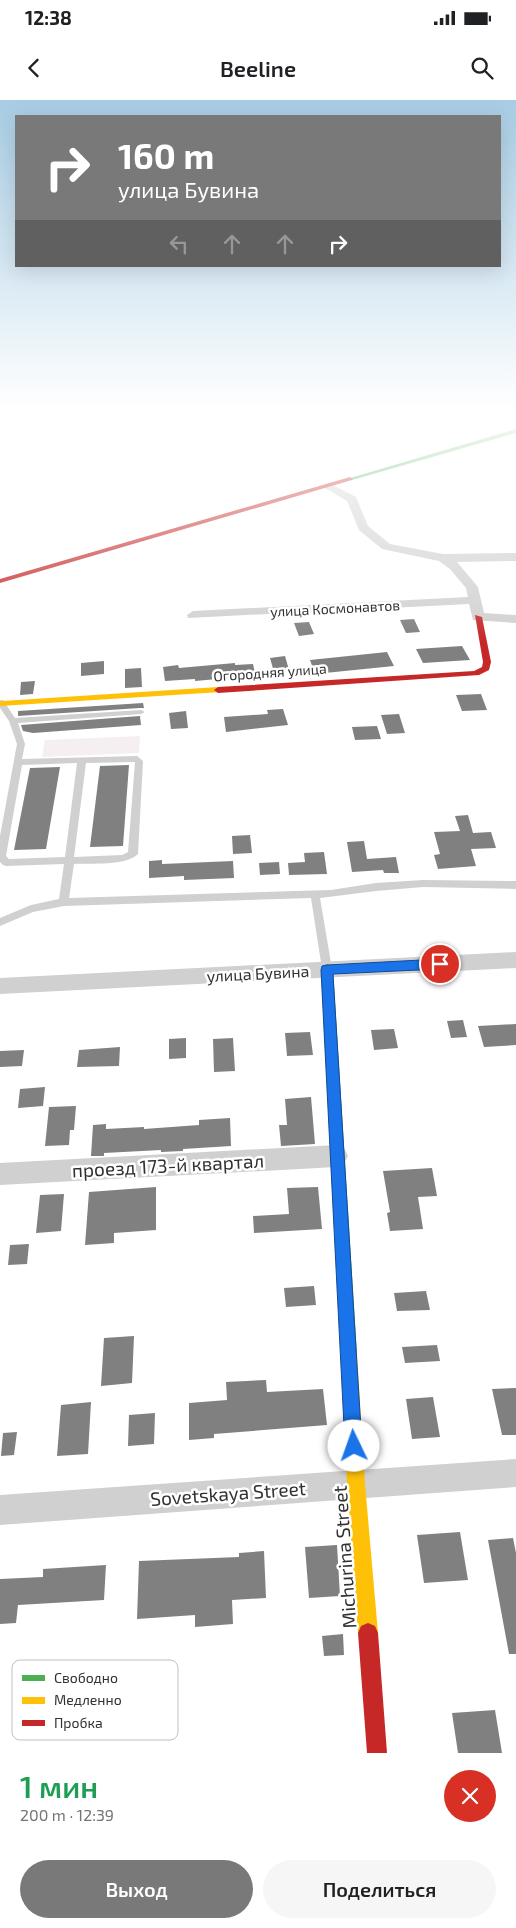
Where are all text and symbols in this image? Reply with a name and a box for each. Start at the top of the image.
text: 12:38 [25,6,72,29]
icon: back [20,54,48,82]
icon: search [468,54,496,82]
text: Beeline [220,55,296,81]
text: 160 m [118,134,214,176]
icon: right [35,135,100,200]
text: улица Бувина [118,176,259,202]
icon: left [165,230,193,258]
icon: ahead [218,230,246,258]
icon: ahead [271,230,299,258]
icon: right [324,230,352,258]
street label: улица Космонавтов [270,596,400,620]
street label: Огородняя улица [213,660,327,684]
pin [419,943,461,985]
icon: arrive [426,950,454,978]
street label: улица Бувина [206,961,310,986]
street label: проезд 173-й квартал [71,1148,265,1182]
position arrow [327,1419,379,1471]
street label: Sovetskaya Street [149,1476,307,1510]
street label: Michurina Street [328,1485,360,1629]
legend [12,1660,178,1740]
text: Свободно [54,1669,118,1686]
text: Медленно [54,1691,122,1708]
text: Пробка [54,1714,103,1731]
text: 1 мин [20,1768,98,1804]
button: close [444,1770,496,1822]
text: 200 m · 12:39 [20,1805,114,1824]
button: Выход [20,1860,253,1918]
button: Поделиться [263,1860,496,1918]

